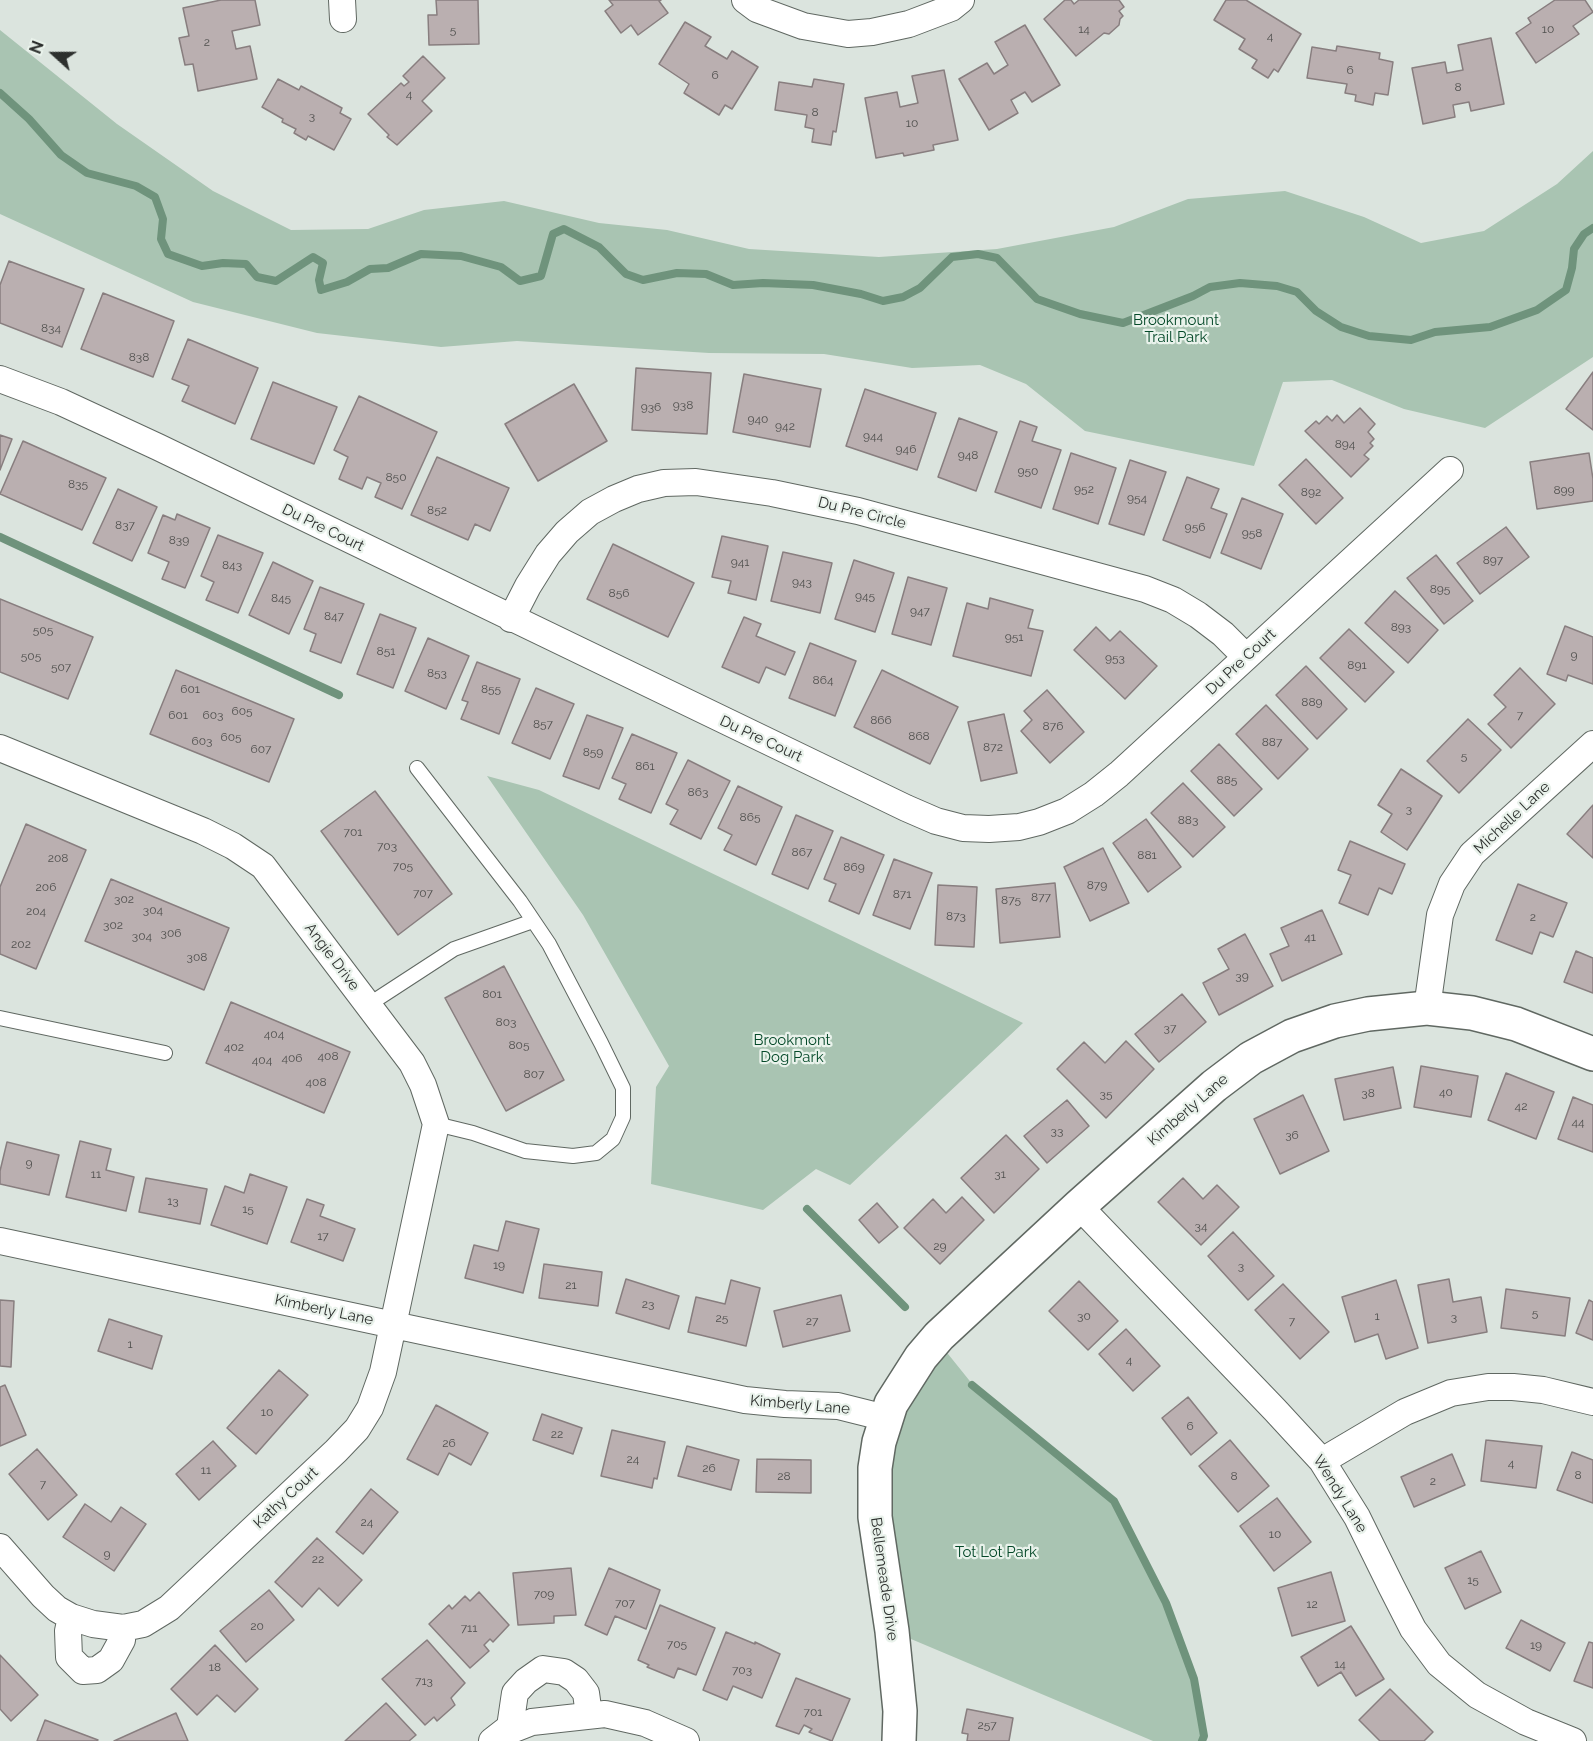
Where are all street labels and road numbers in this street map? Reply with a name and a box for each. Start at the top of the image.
street label: Du Pre Circle [816,493,908,533]
street label: Du Pre Court [279,500,367,556]
street label: Du Pre Court [1202,625,1280,699]
street label: Du Pre Court [717,712,805,766]
street label: Michelle Lane [1470,778,1554,858]
street label: Angie Drive [301,920,363,994]
street label: Kimberly Lane [1144,1070,1232,1150]
street label: Kimberly Lane [273,1291,375,1329]
street label: Kimberly Lane [749,1392,851,1418]
street label: Wendy Lane [1309,1452,1371,1536]
street label: Kathy Court [250,1464,322,1532]
street label: Bellemeade Drive [866,1516,902,1642]

